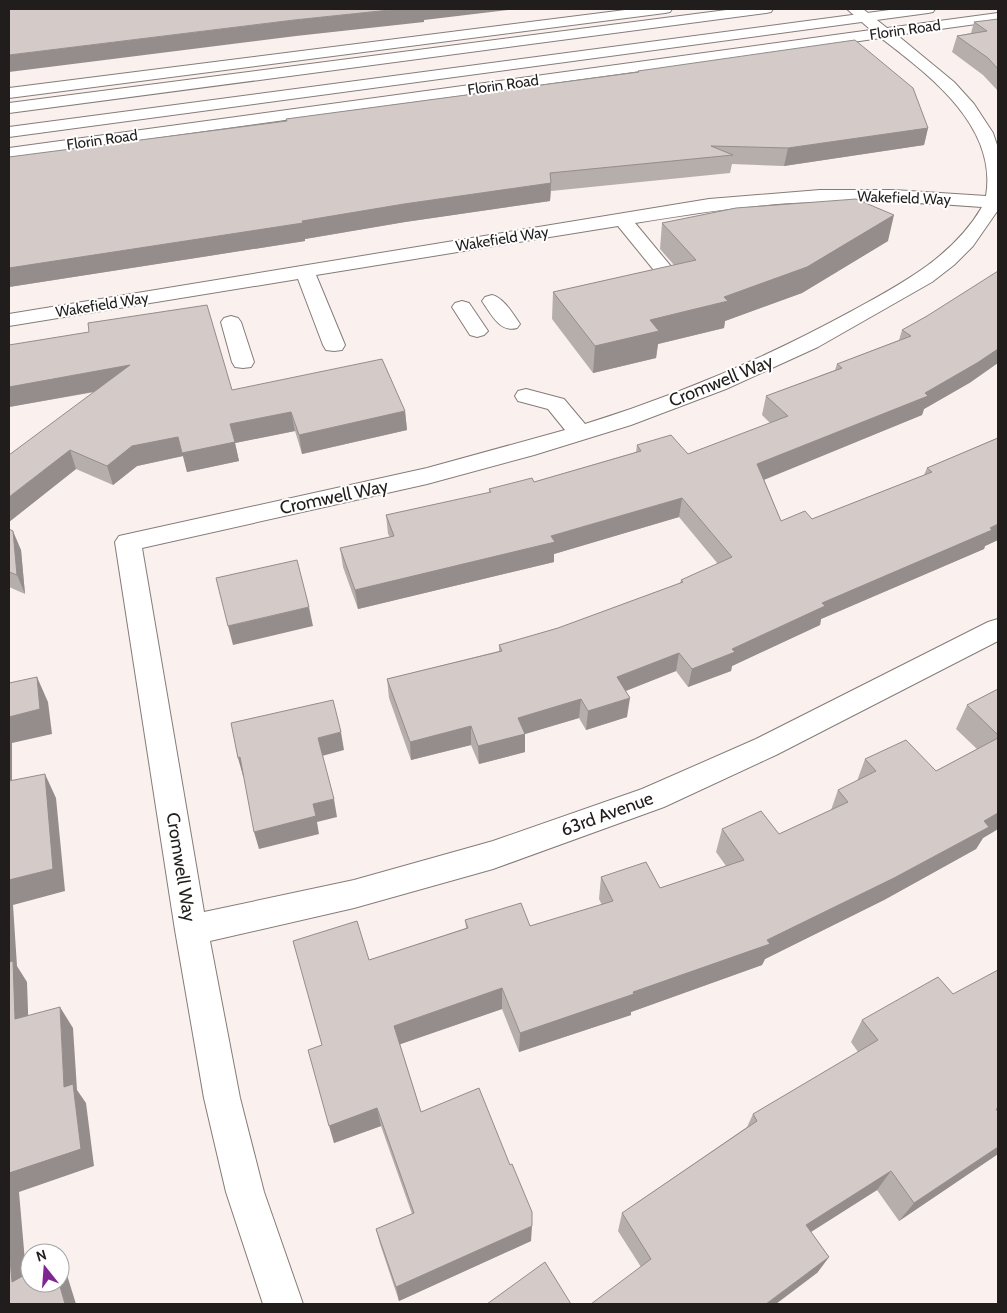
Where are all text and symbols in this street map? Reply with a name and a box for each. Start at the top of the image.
street label: Florin Road [868,16,942,44]
street label: Florin Road [466,71,540,99]
street label: Florin Road [65,126,139,154]
street label: Wakefield Way [857,187,952,209]
street label: Wakefield Way [454,223,550,255]
street label: Wakefield Way [54,289,150,321]
street label: Cromwell Way [666,350,776,412]
street label: Cromwell Way [278,475,390,519]
street label: 63rd Avenue [558,787,656,841]
street label: Cromwell Way [162,811,200,923]
north arrow [20,1243,70,1293]
text: N [34,1246,49,1266]

